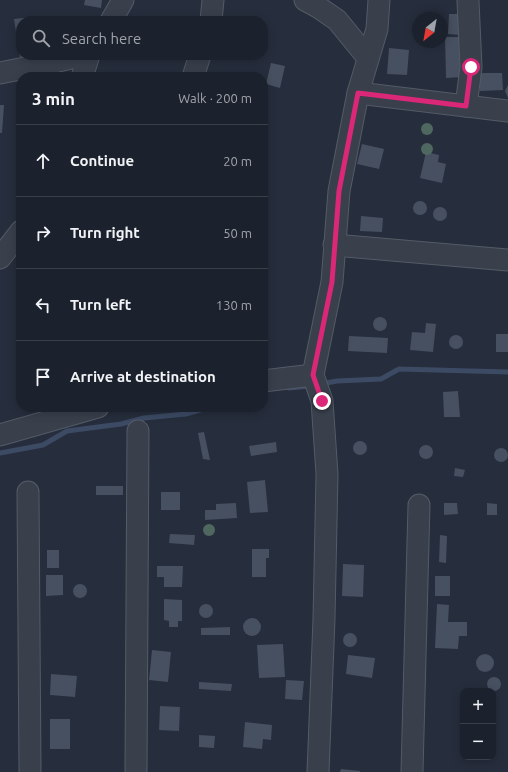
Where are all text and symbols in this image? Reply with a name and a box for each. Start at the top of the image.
north arrow [412,12,448,48]
search box [16,16,268,60]
icon: search [30,27,52,49]
text: Search here [62,30,141,47]
route start [462,58,480,76]
text: 3 min [32,89,75,108]
text: Walk · 200 m [178,91,252,105]
icon: ahead [32,150,54,172]
text: Continue [70,152,134,169]
text: 20 m [223,154,252,168]
icon: right [32,222,54,244]
text: Turn right [70,224,140,241]
text: 50 m [223,226,252,240]
icon: left [32,294,54,316]
text: Turn left [70,296,131,313]
text: 130 m [216,298,252,312]
icon: arrive [32,366,54,388]
text: Arrive at destination [70,368,216,385]
route end [313,392,331,410]
map controls [460,688,496,760]
button: + [460,688,496,724]
button: − [460,724,496,760]

